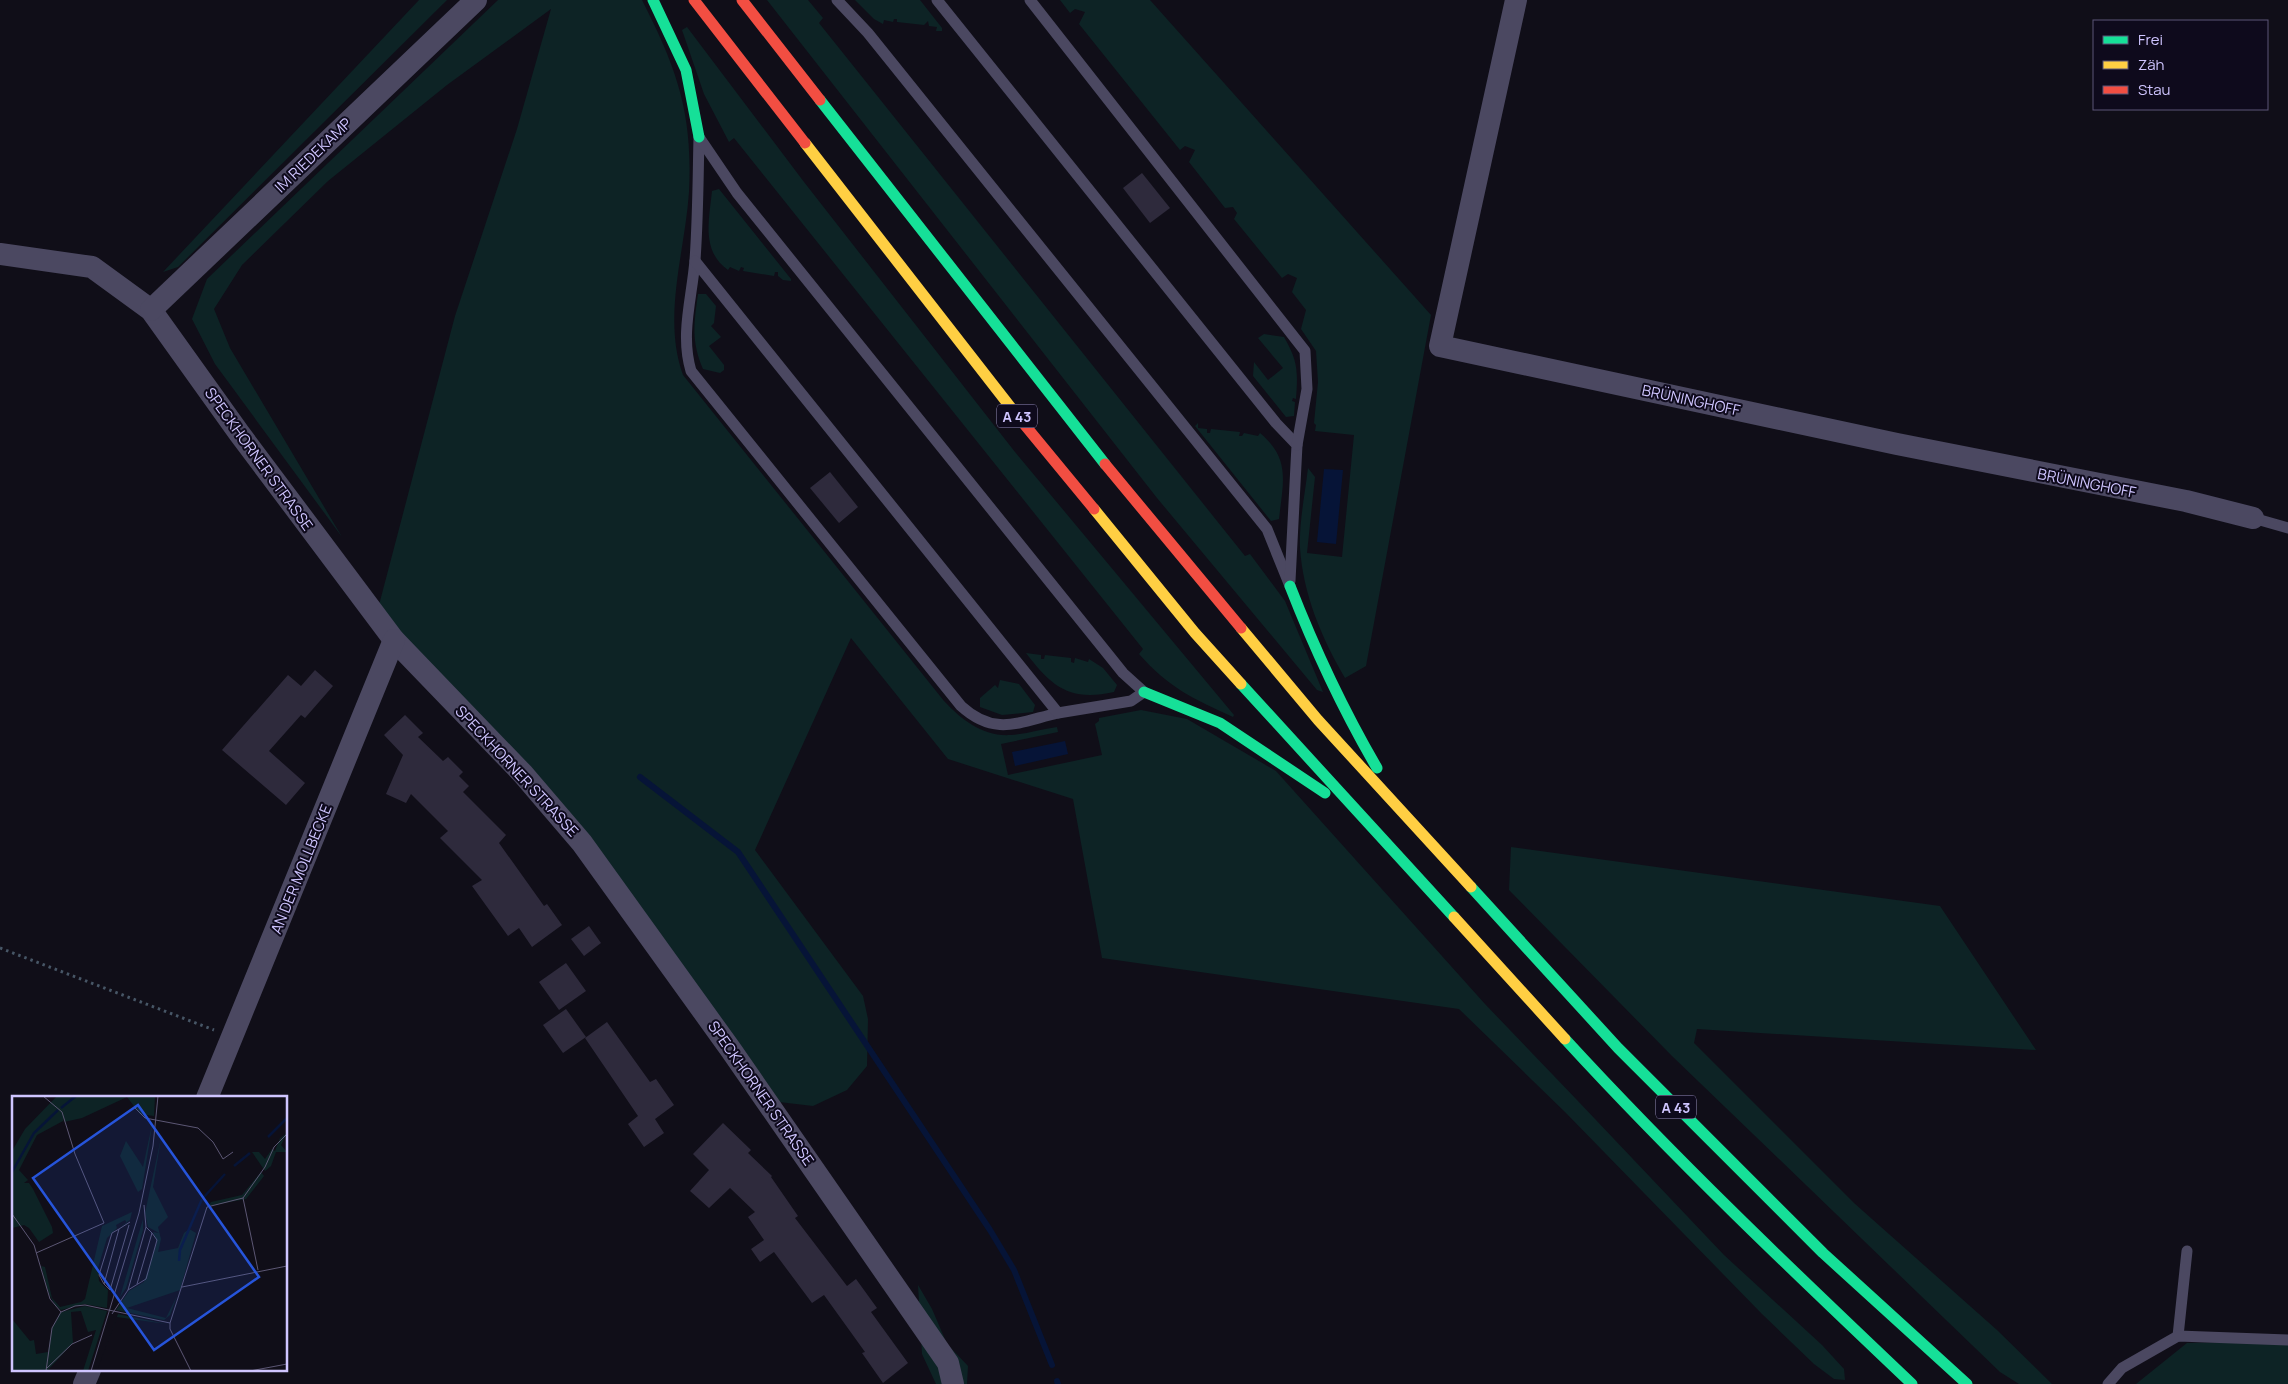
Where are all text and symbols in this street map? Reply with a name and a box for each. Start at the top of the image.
legend [2093,20,2268,110]
text: Frei [2138,29,2163,50]
text: Zäh [2138,54,2165,75]
text: Stau [2138,79,2171,100]
street label: IM RIEDEKAMP [270,113,356,197]
street label: BRÜNINGHOFF [1640,379,1743,421]
street label: SPECKHORNER STRASSE [200,383,318,535]
road number: A 43 [997,404,1037,428]
street label: BRÜNINGHOFF [2036,463,2139,503]
street label: SPECKHORNER STRASSE [451,701,583,841]
street label: AN DER MOLLBECKE [265,801,337,937]
street label: SPECKHORNER STRASSE [703,1016,819,1170]
inset map [12,1096,288,1372]
road number: A 43 [1656,1096,1696,1118]

